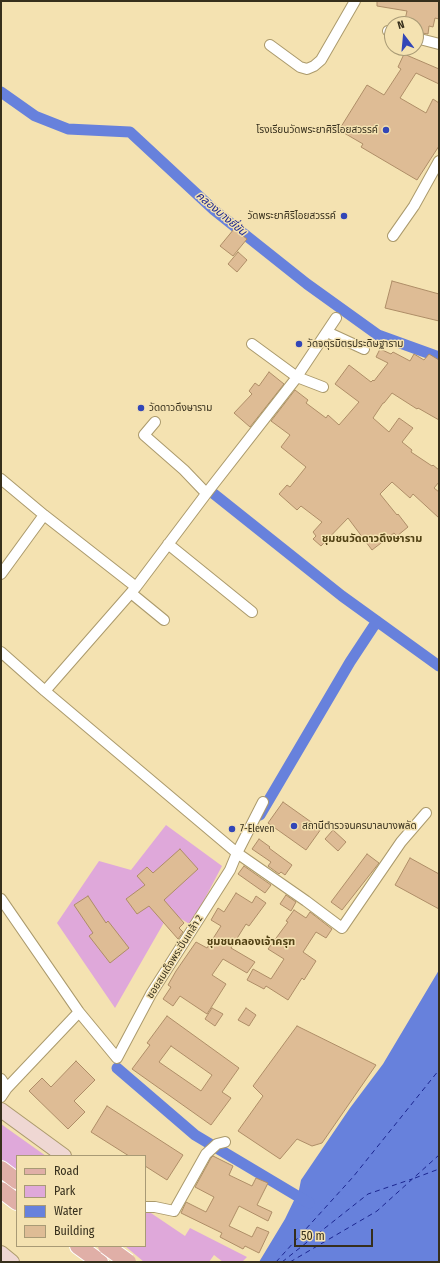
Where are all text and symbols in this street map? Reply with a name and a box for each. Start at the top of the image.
north arrow [384,16,424,56]
text: N [396,18,406,32]
place label: โรงเรียนวัดพระยาศิริไอยสวรรค์ [256,124,378,136]
marker: โรงเรียนวัดพระยาศิริไอยสวรรค์ [381,125,391,135]
water label: คลองบางยี่ขัน [193,189,249,239]
place label: วัดพระยาศิริไอยสวรรค์ [247,210,336,222]
marker: วัดพระยาศิริไอยสวรรค์ [339,211,349,221]
place label: วัดจตุรมิตรประดิษฐาราม [307,338,403,350]
marker: วัดจตุรมิตรประดิษฐาราม [294,339,304,349]
place label: วัดดาวดึงษาราม [149,402,212,414]
marker: วัดดาวดึงษาราม [136,403,146,413]
district label: ชุมชนวัดดาวดึงษาราม [322,532,422,546]
place label: สถานีตำรวจนครบาลบางพลัด [302,820,417,832]
marker: สถานีตำรวจนครบาลบางพลัด [289,821,299,831]
place label: 7-Eleven [240,823,274,835]
marker: 7-Eleven [227,824,237,834]
street label: ซอยสมเด็จพระปิ่นเกล้า 2 [144,913,206,1001]
district label: ชุมชนคลองเจ้าครุฑ [207,935,295,949]
legend [16,1155,146,1247]
text: Road [54,1164,79,1178]
text: Park [54,1184,75,1198]
text: Water [54,1204,82,1218]
scale bar [296,1221,375,1247]
text: Building [54,1224,94,1238]
text: 50 m [301,1229,325,1243]

